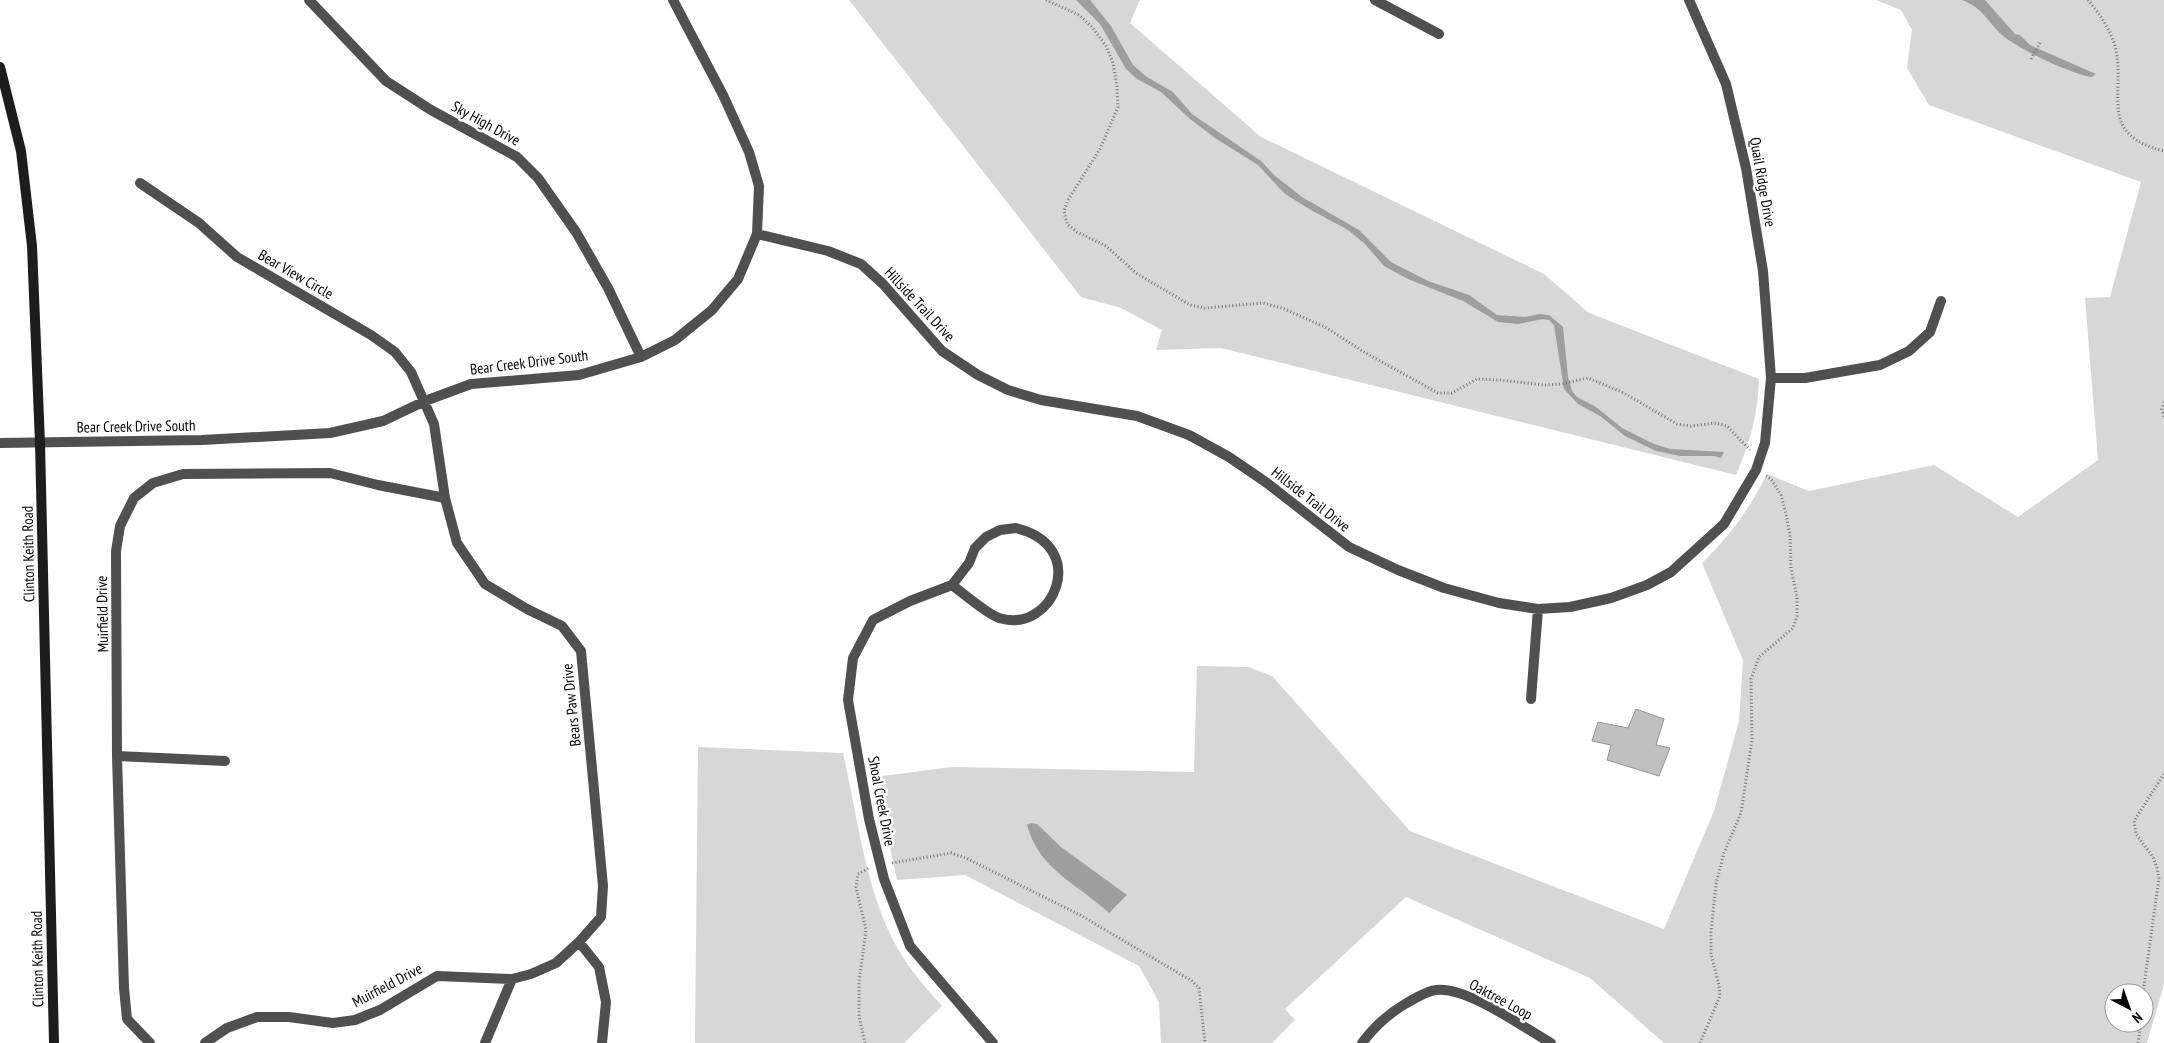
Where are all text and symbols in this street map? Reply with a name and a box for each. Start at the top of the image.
street label: Sky High Drive [448,96,524,150]
street label: Quail Ridge Drive [1746,136,1780,228]
street label: Bear View Circle [255,245,337,303]
street label: Hillside Trail Drive [881,263,959,345]
street label: Bear Creek Drive South [469,345,589,379]
street label: Bear Creek Drive South [76,415,196,437]
street label: Hillside Trail Drive [1268,462,1354,536]
street label: Clinton Keith Road [18,506,38,602]
street label: Muirfield Drive [92,576,112,652]
street label: Bears Paw Drive [557,663,585,747]
street label: Shoal Creek Drive [864,754,900,848]
street label: Clinton Keith Road [27,911,47,1007]
street label: Muirfield Drive [349,959,425,1011]
street label: Oaktree Loop [1466,974,1536,1024]
north arrow [2104,983,2154,1033]
text: N [2129,1009,2146,1027]

